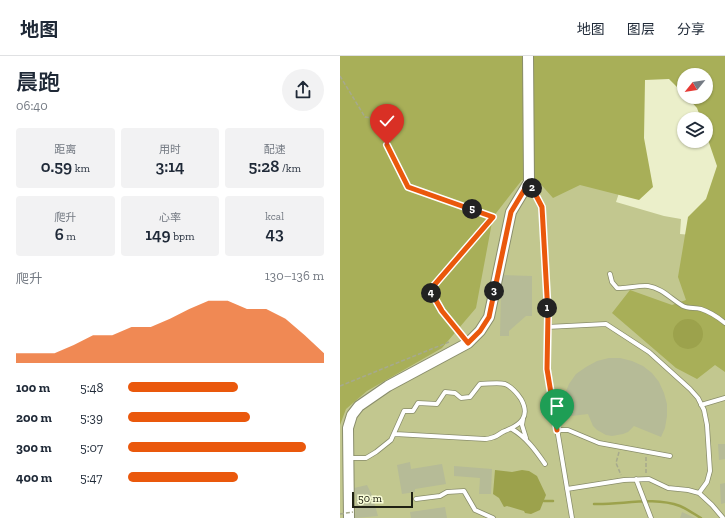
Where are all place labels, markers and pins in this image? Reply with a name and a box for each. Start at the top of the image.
pin [370,104,404,145]
pin: 2 [522,178,542,198]
pin: 5 [462,199,482,219]
pin: 3 [484,281,504,301]
pin: 4 [421,283,441,303]
pin: 1 [537,298,557,318]
pin [540,389,574,430]

